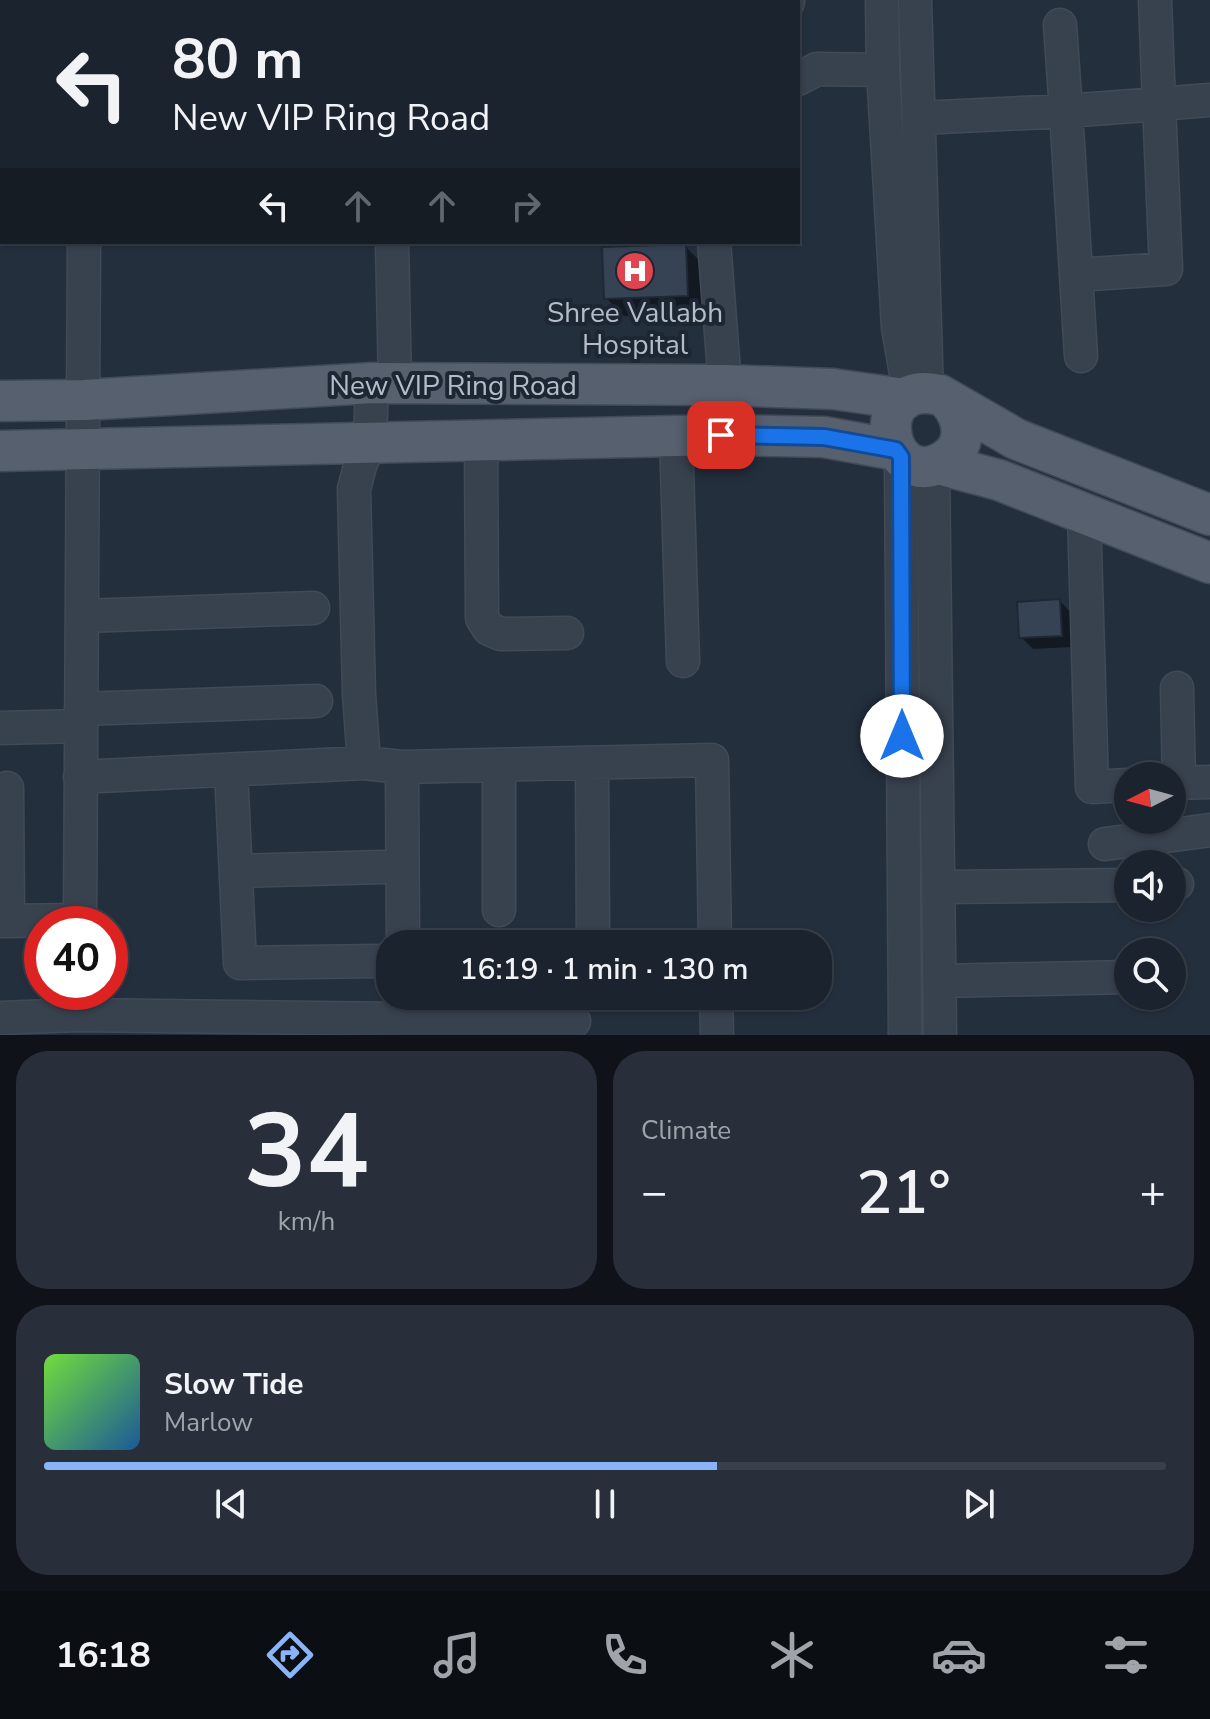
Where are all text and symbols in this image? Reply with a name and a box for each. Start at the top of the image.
text: 80 m [172,21,303,98]
icon: left [40,32,144,136]
text: New VIP Ring Road [172,94,490,143]
icon: left [252,184,296,228]
icon: ahead [336,184,380,228]
icon: ahead [420,184,464,228]
icon: right [504,184,548,228]
hospital icon: Shree Vallabh Hospital [614,250,656,292]
place label: Shree Vallabh Hospital [547,294,723,364]
street label: New VIP Ring Road [329,367,577,405]
pin [687,401,755,469]
icon: arrive [699,413,743,457]
position arrow [860,694,944,778]
north arrow [1114,762,1186,834]
map controls [1114,762,1186,1010]
button: sound [1114,850,1186,922]
speed limit sign: 40 [24,906,128,1010]
button: search [1114,938,1186,1010]
text: 16:19 · 1 min · 130 m [459,949,749,990]
text: 34 [244,1081,369,1223]
text: Climate [641,1113,731,1148]
text: 21° [856,1152,951,1234]
text: − [641,1163,667,1223]
text: + [1140,1163,1166,1223]
text: km/h [278,1204,335,1239]
text: Slow Tide [164,1364,304,1405]
text: Marlow [164,1405,253,1440]
icon: previous [209,1482,253,1526]
icon: pause [583,1482,627,1526]
icon: next [957,1482,1001,1526]
icon: directions [262,1627,318,1683]
icon: music [429,1627,485,1683]
icon: phone [597,1627,653,1683]
icon: climate [764,1627,820,1683]
icon: car [931,1627,987,1683]
icon: filters [1098,1627,1154,1683]
text: 16:18 [56,1631,151,1680]

